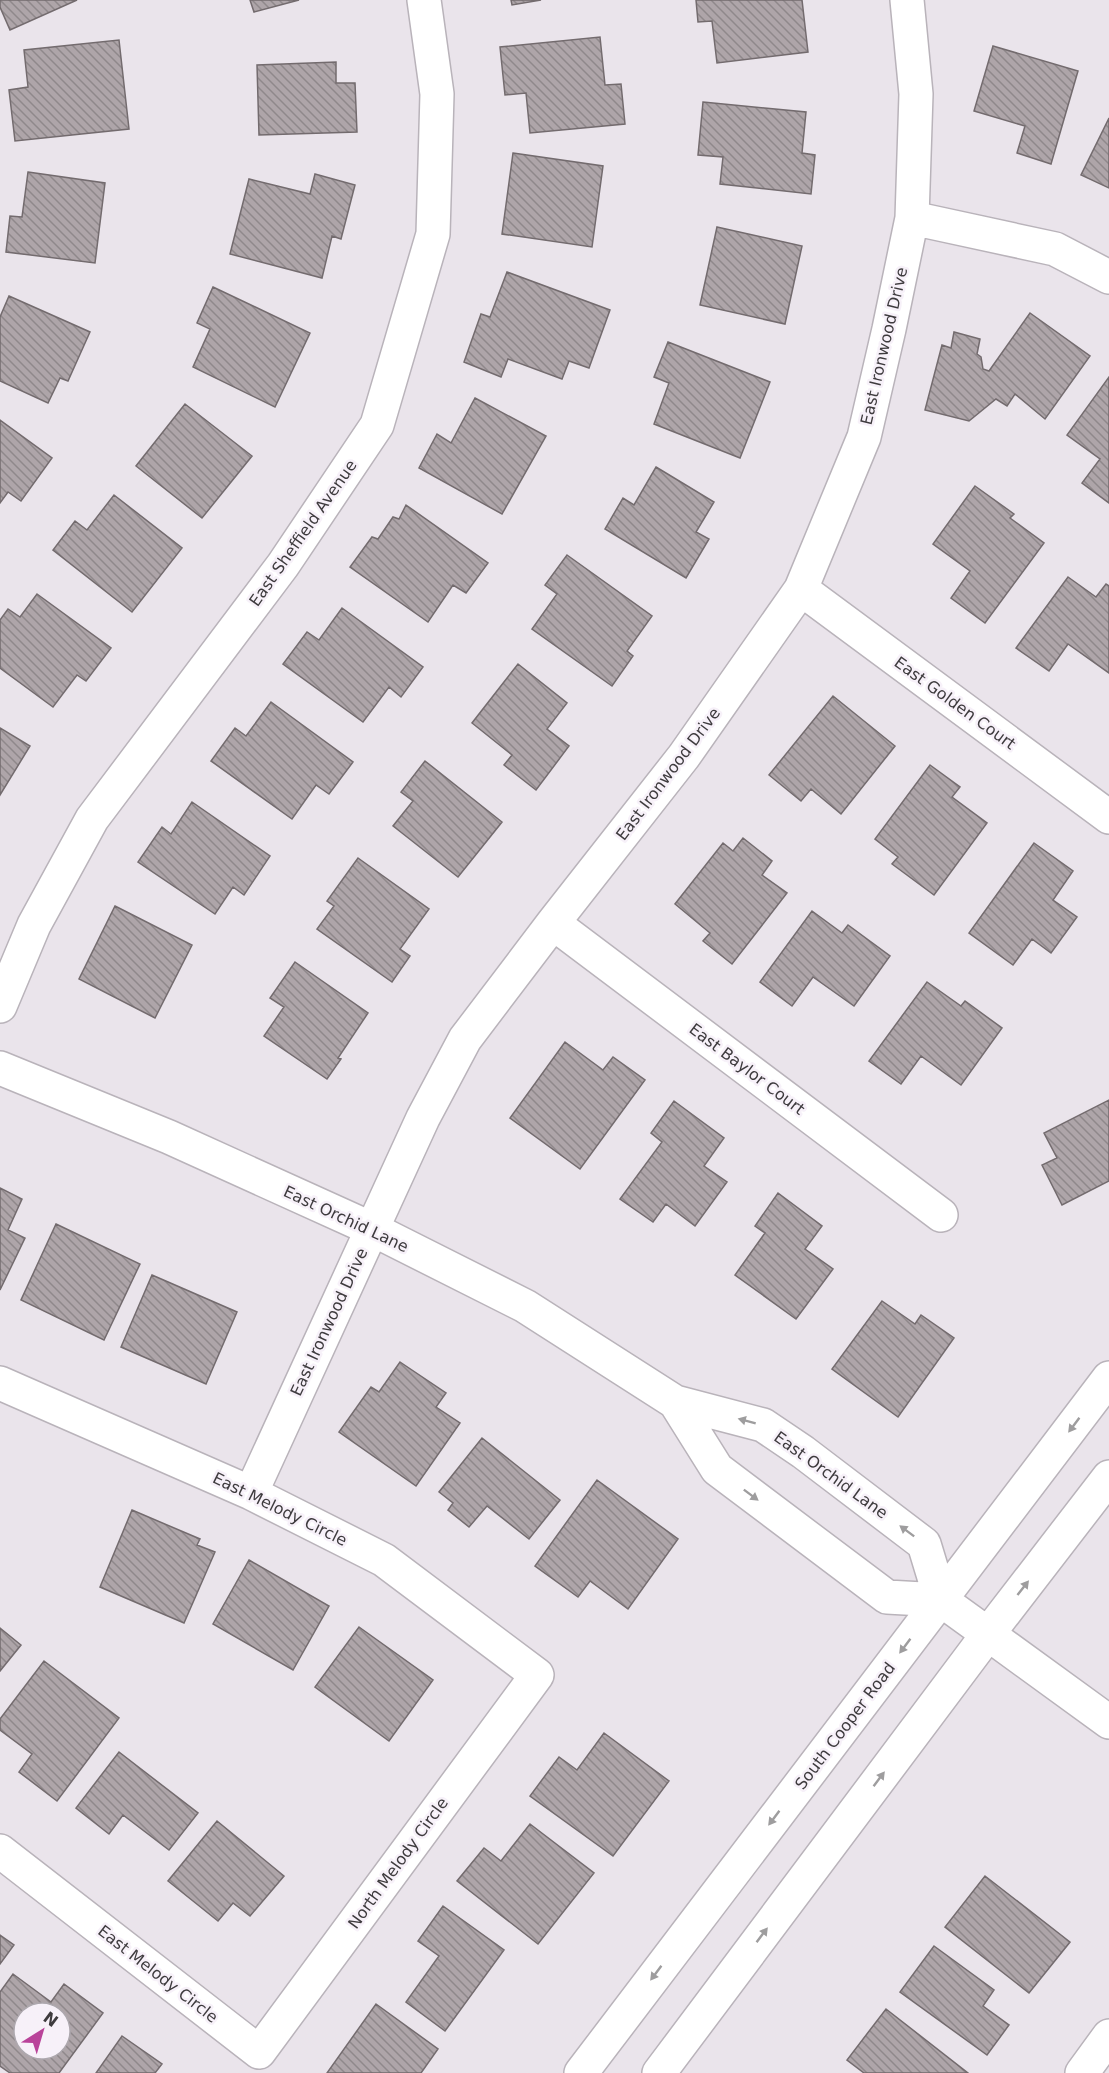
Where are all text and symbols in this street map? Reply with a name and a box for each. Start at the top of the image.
street label: East Ironwood Drive [857,265,911,427]
street label: East Sheffield Avenue [245,456,361,610]
street label: East Golden Court [891,653,1019,753]
street label: East Ironwood Drive [612,704,724,844]
street label: East Baylor Court [685,1019,809,1119]
street label: East Orchid Lane [280,1182,412,1256]
street label: East Ironwood Drive [286,1245,372,1399]
one-way arrow [738,1416,756,1425]
one-way arrow [1067,1417,1080,1433]
street label: East Orchid Lane [770,1427,892,1523]
street label: East Melody Circle [210,1468,350,1550]
one-way arrow [744,1488,759,1500]
one-way arrow [899,1525,915,1537]
one-way arrow [1017,1580,1030,1596]
one-way arrow [899,1638,911,1654]
street label: South Cooper Road [791,1659,899,1793]
one-way arrow [873,1771,885,1786]
street label: North Melody Circle [344,1794,452,1932]
one-way arrow [768,1810,781,1826]
street label: East Melody Circle [94,1921,222,2027]
one-way arrow [756,1927,769,1943]
one-way arrow [651,1966,663,1981]
north arrow [12,2001,72,2061]
text: N [40,2008,62,2031]

